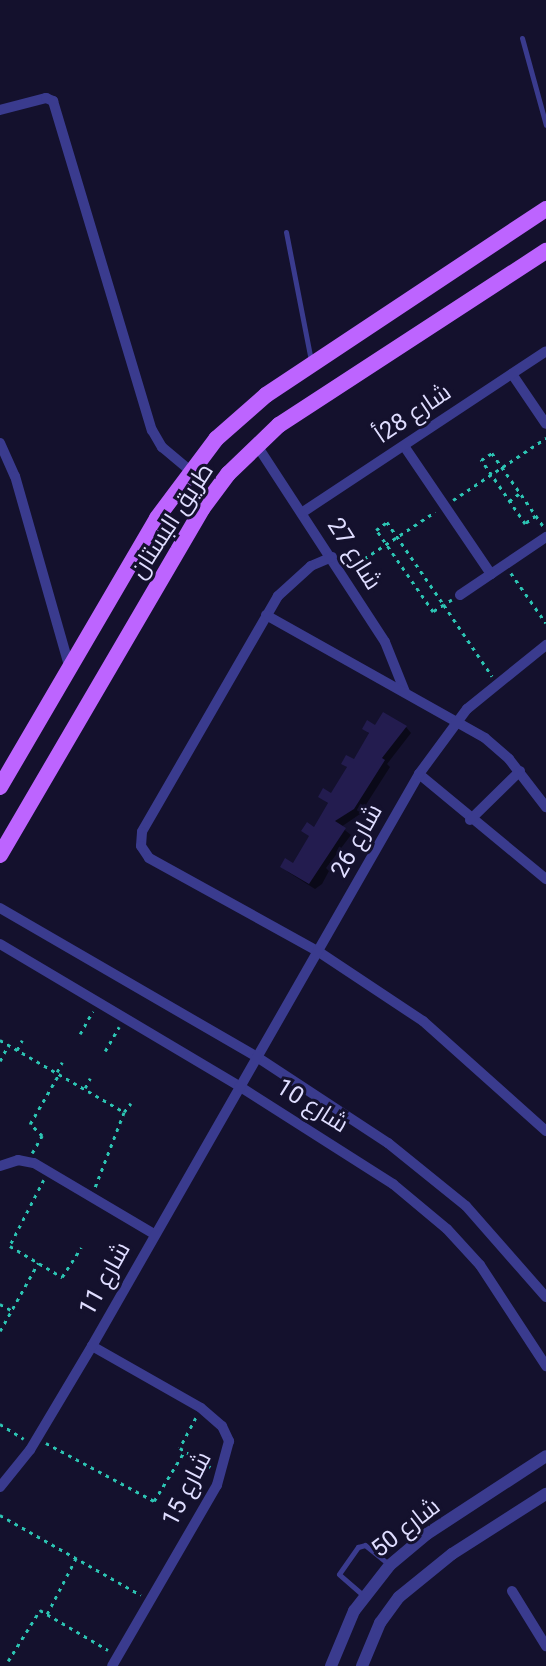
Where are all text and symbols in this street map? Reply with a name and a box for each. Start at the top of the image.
street label: شارع 28أ [369,378,457,450]
street label: طريق البستان [124,458,220,584]
street label: شارع 27 [321,513,387,595]
street label: شارع 26 [325,799,389,883]
street label: شارع 10 [271,1073,353,1139]
street label: شارع 11 [73,1237,137,1321]
street label: شارع 15 [156,1447,218,1531]
street label: شارع 50 [366,1492,446,1564]

